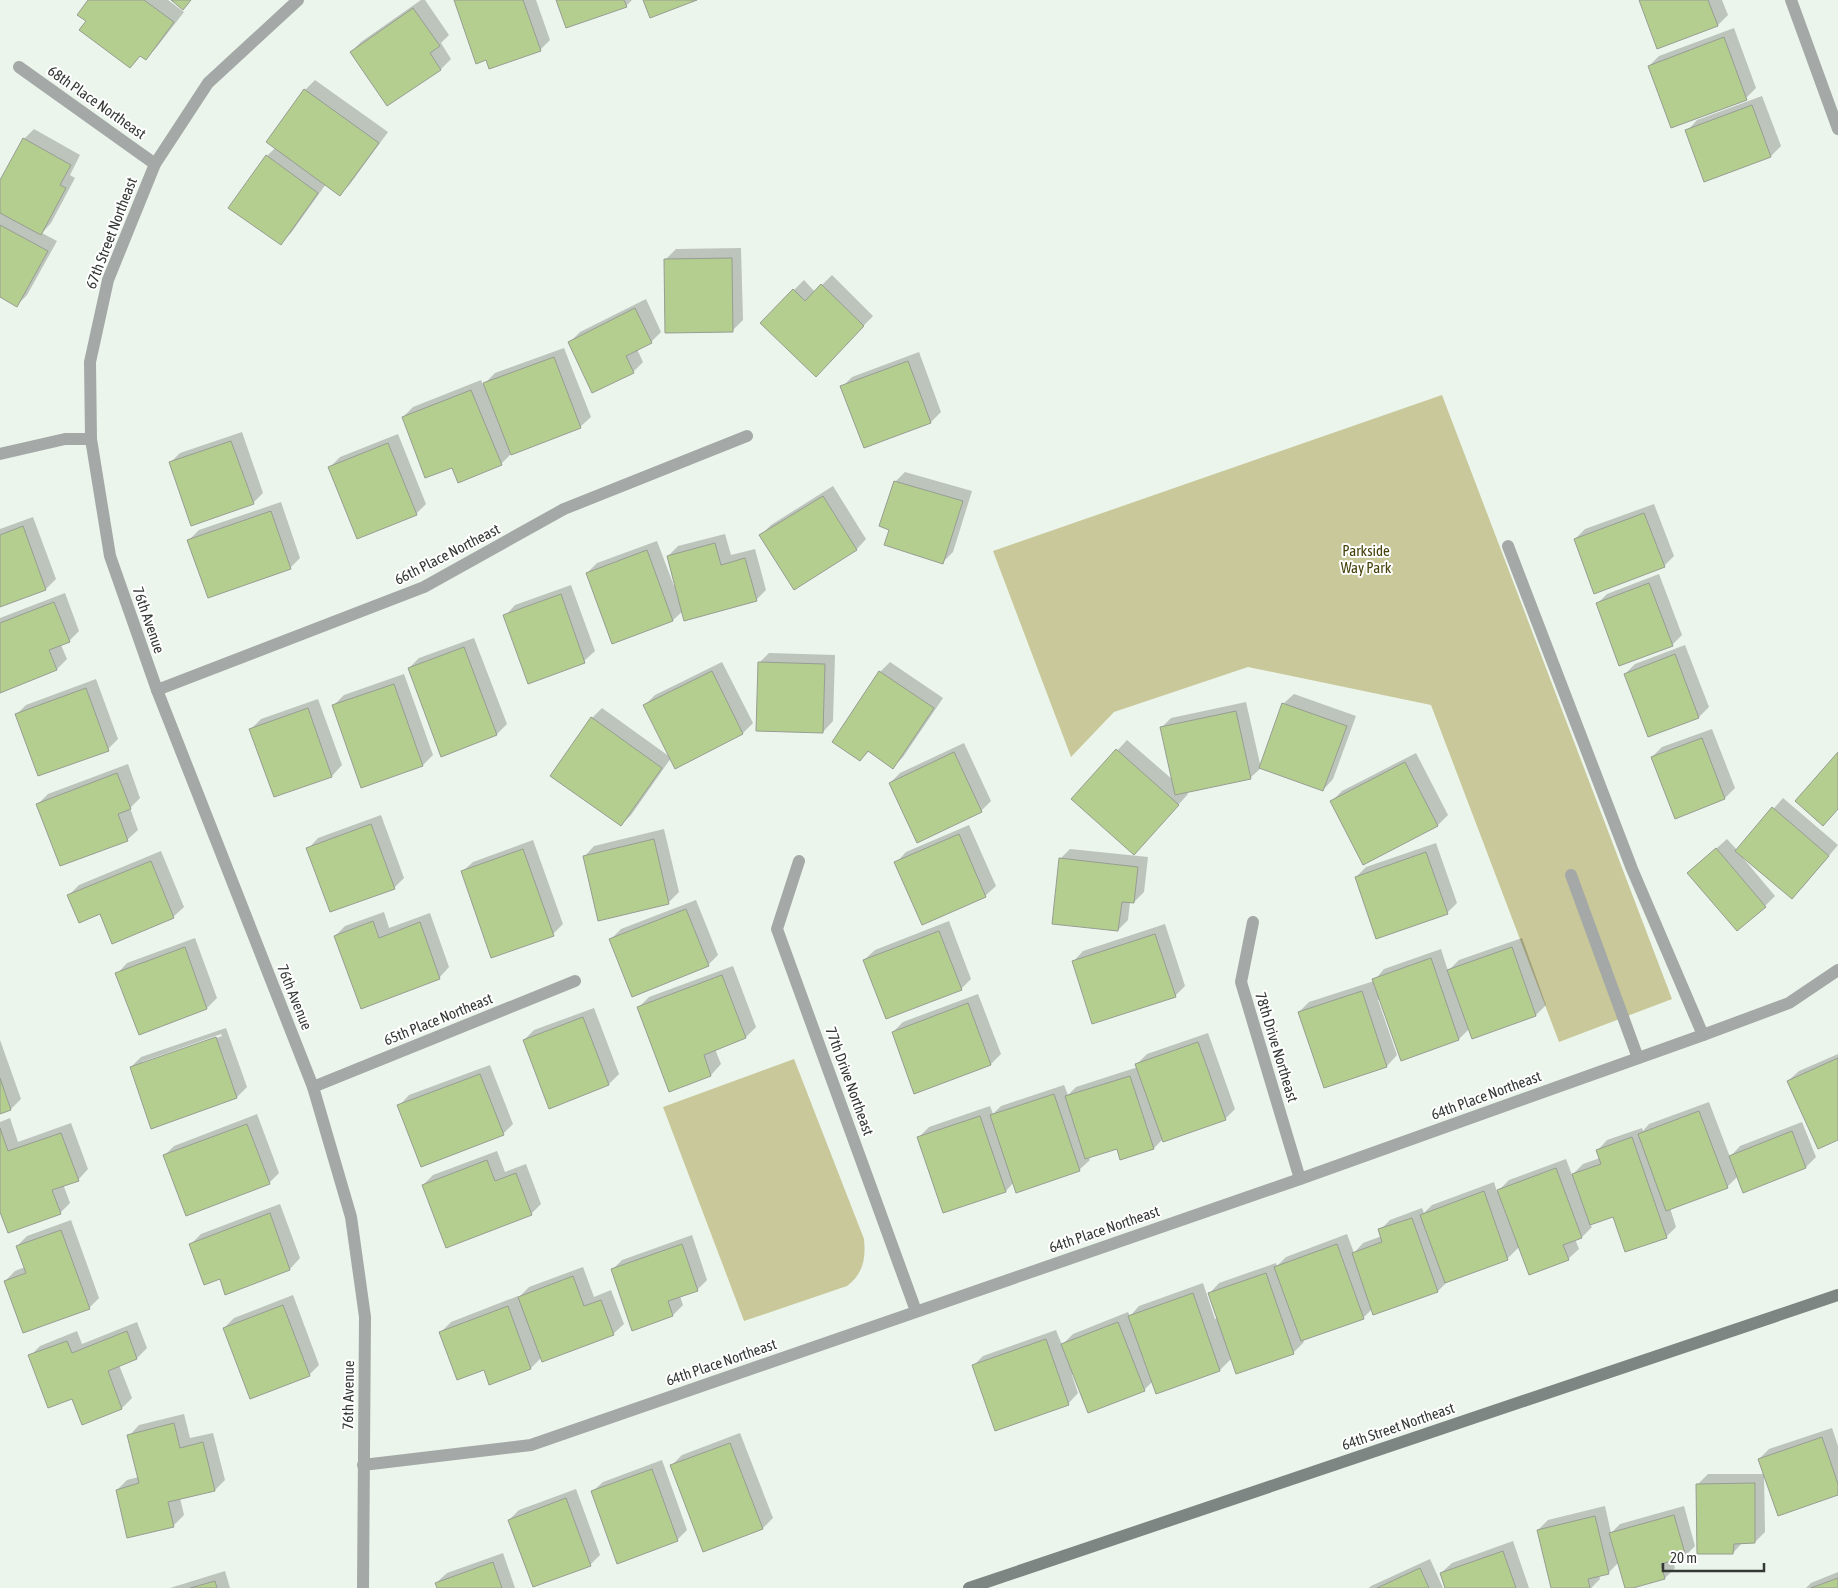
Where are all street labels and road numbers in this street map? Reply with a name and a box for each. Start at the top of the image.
street label: 68th Place Northeast [45,62,149,142]
street label: 67th Street Northeast [82,175,140,291]
street label: 66th Place Northeast [392,520,502,588]
street label: 76th Avenue [130,584,168,656]
street label: 76th Avenue [274,962,316,1032]
street label: 65th Place Northeast [381,989,495,1049]
street label: 78th Drive Northeast [1252,990,1302,1104]
street label: 77th Drive Northeast [823,1024,877,1138]
street label: 64th Place Northeast [1429,1067,1543,1123]
street label: 64th Place Northeast [1047,1202,1161,1256]
street label: 64th Place Northeast [664,1335,778,1389]
street label: 76th Avenue [339,1360,357,1430]
street label: 64th Street Northeast [1339,1399,1457,1453]

